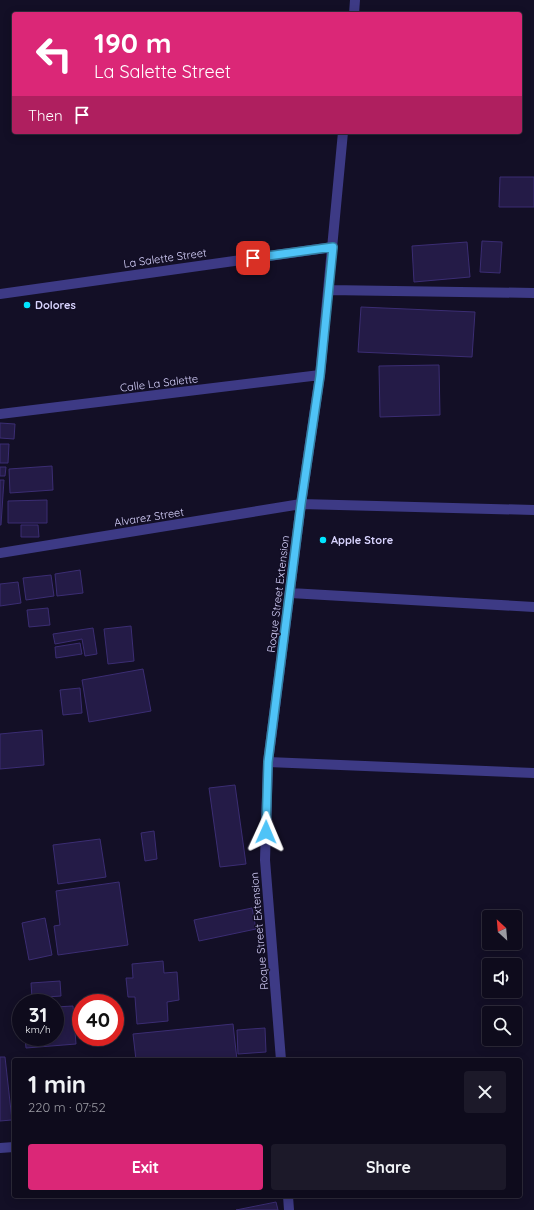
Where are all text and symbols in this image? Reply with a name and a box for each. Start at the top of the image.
text: 190 m [94,25,172,60]
icon: left [28,28,80,80]
text: La Salette Street [94,60,231,83]
icon: arrive [71,104,93,126]
text: Then [28,106,63,125]
pin [236,241,270,275]
street label: La Salette Street [123,245,208,271]
icon: arrive [242,247,264,269]
place label: Dolores [35,298,76,312]
marker: Dolores [22,300,32,310]
street label: Calle La Salette [119,371,199,395]
street label: Alvarez Street [113,505,185,529]
place label: Apple Store [331,533,394,547]
street label: Roque Street Extension [264,535,292,653]
marker: Apple Store [318,535,328,545]
position arrow [245,811,287,853]
street label: Roque Street Extension [247,872,271,990]
north arrow [482,910,522,950]
map controls [482,910,522,1046]
button: sound [482,958,522,998]
speed limit sign: 40 [72,994,124,1046]
text: 31 [29,1002,47,1027]
button: search [482,1006,522,1046]
text: km/h [25,1023,51,1036]
text: 1 min [28,1069,86,1099]
button: close [464,1071,506,1113]
text: 220 m · 07:52 [28,1099,106,1115]
button: Exit [28,1144,263,1190]
button: Share [271,1144,506,1190]

